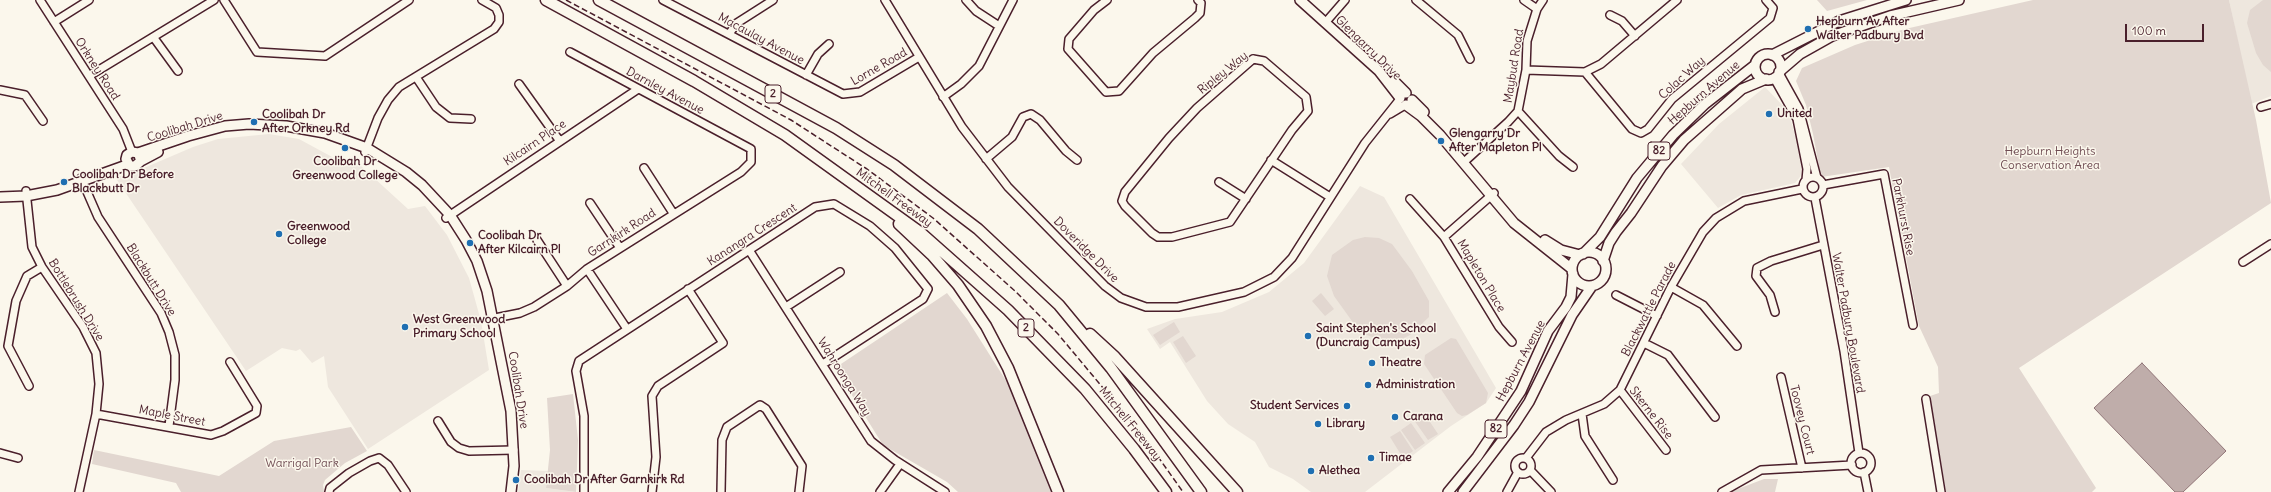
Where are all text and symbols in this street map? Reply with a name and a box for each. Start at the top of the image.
street label: Macaulay Avenue [715,10,807,68]
street label: Glengarry Drive [1332,13,1404,83]
place label: Hepburn Av After Walter Padbury Bvd [1816,15,1924,43]
scale bar [2127,16,2206,42]
text: 100 m [2132,23,2166,38]
marker: Hepburn Av After Walter Padbury Bvd [1803,24,1813,34]
street label: Maybud Road [1501,28,1527,104]
street label: Orkney Road [71,35,123,103]
street label: Lorne Road [848,45,910,89]
street label: Ripley Way [1195,48,1251,98]
street label: Colac Way [1656,54,1708,102]
street label: Hepburn Avenue [1665,58,1743,128]
street label: Darnley Avenue [624,64,706,118]
road number: 2 [765,85,781,103]
place label: United [1777,107,1812,121]
place label: Coolibah Dr After Orkney Rd [262,108,350,136]
street label: Coolibah Drive [145,109,225,145]
marker: United [1764,109,1774,119]
marker: Coolibah Dr After Orkney Rd [249,117,259,127]
street label: Kilcairn Place [501,117,569,169]
place label: Glengarry Dr After Mapleton Pl [1449,127,1542,155]
marker: Glengarry Dr After Mapleton Pl [1436,136,1446,146]
road number: 82 [1648,142,1670,160]
marker: Coolibah Dr Greenwood College [340,143,350,153]
park label: Hepburn Heights Conservation Area [2000,145,2100,173]
place label: Coolibah Dr Greenwood College [292,155,398,183]
street label: Mitchell Freeway [853,165,935,231]
place label: Coolibah Dr Before Blackbutt Dr [72,168,174,196]
marker: Coolibah Dr Before Blackbutt Dr [59,177,69,187]
street label: Parkhurst Rise [1888,177,1918,257]
street label: Kanangra Crescent [705,201,799,269]
street label: Garnkirk Road [585,206,659,260]
street label: Doveridge Drive [1050,214,1122,286]
place label: Greenwood College [287,220,350,248]
marker: Greenwood College [274,229,284,239]
place label: Coolibah Dr After Kilcairn Pl [478,229,561,257]
street label: Mapleton Place [1454,237,1508,315]
marker: Coolibah Dr After Kilcairn Pl [465,238,475,248]
street label: Blackbutt Drive [123,241,179,319]
street label: Walter Padbury Boulevard [1829,252,1867,394]
street label: Bottlebrush Drive [45,256,107,344]
street label: Blackwattle Parade [1619,259,1679,359]
place label: West Greenwood Primary School [413,313,505,341]
street label: Hepburn Avenue [1493,318,1549,404]
road number: 2 [1018,319,1034,337]
marker: West Greenwood Primary School [400,322,410,332]
place label: Saint Stephen's School (Duncraig Campus) [1316,322,1436,350]
marker: Saint Stephen's School (Duncraig Campus) [1303,331,1313,341]
street label: Wahroonga Way [814,335,874,419]
street label: Coolibah Drive [505,350,531,430]
place label: Theatre [1380,356,1422,370]
marker: Theatre [1367,358,1377,368]
place label: Administration [1376,378,1455,392]
marker: Administration [1363,380,1373,390]
street label: Mitchell Freeway [1096,384,1164,464]
street label: Skerne Rise [1626,384,1676,442]
street label: Toovey Court [1786,384,1818,456]
place label: Student Services [1250,399,1339,413]
marker: Student Services [1342,401,1352,411]
street label: Maple Street [138,403,206,429]
place label: Carana [1403,410,1443,424]
marker: Carana [1390,412,1400,422]
place label: Library [1326,417,1365,431]
marker: Library [1313,419,1323,429]
road number: 82 [1485,420,1507,438]
place label: Timae [1379,451,1412,465]
marker: Timae [1366,453,1376,463]
park label: Warrigal Park [265,457,339,471]
place label: Alethea [1319,464,1360,478]
marker: Alethea [1306,466,1316,476]
place label: Coolibah Dr After Garnkirk Rd [524,473,685,487]
marker: Coolibah Dr After Garnkirk Rd [511,475,521,485]

